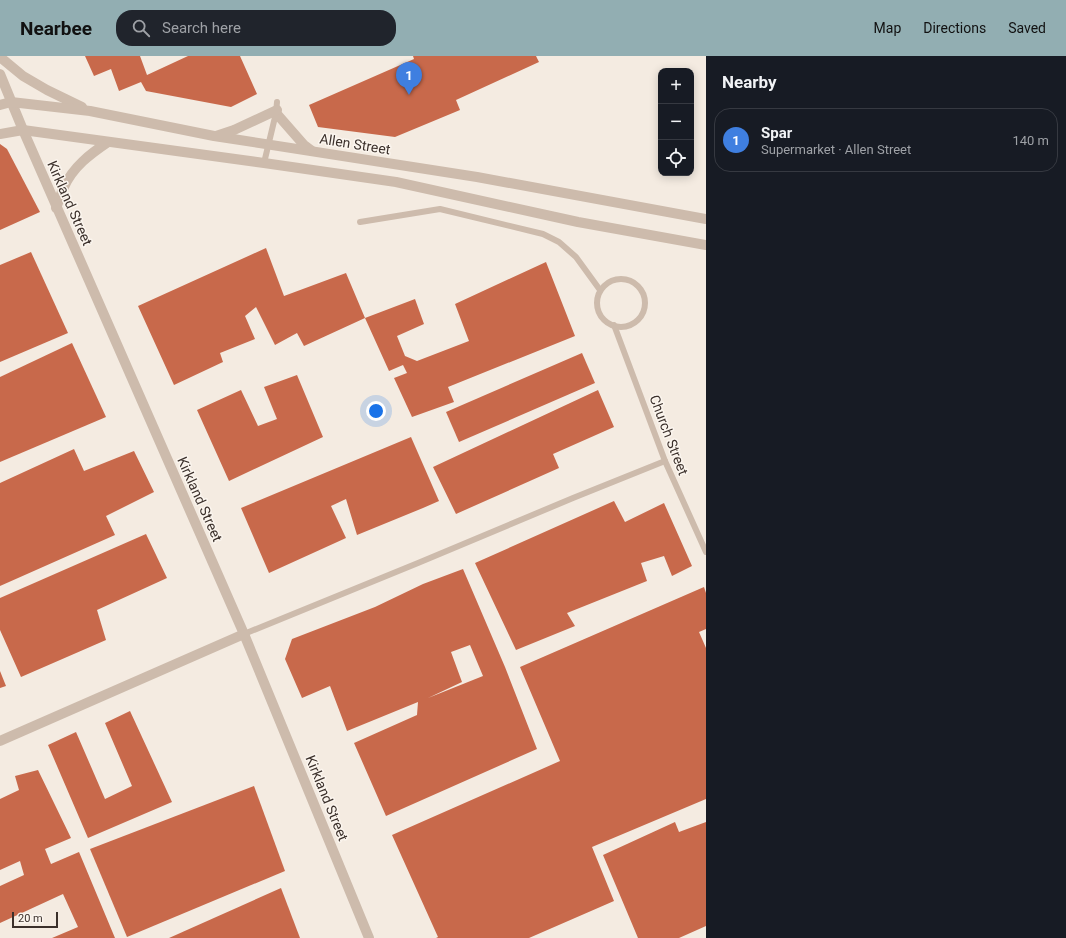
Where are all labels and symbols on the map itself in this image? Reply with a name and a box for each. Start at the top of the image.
pin: 1 [396,62,422,95]
street label: Allen Street [318,131,392,158]
street label: Kirkland Street [44,158,96,248]
street label: Church Street [646,393,692,478]
your location [366,401,386,421]
street label: Kirkland Street [174,454,226,544]
street label: Kirkland Street [303,753,352,844]
scale bar [12,910,58,929]

